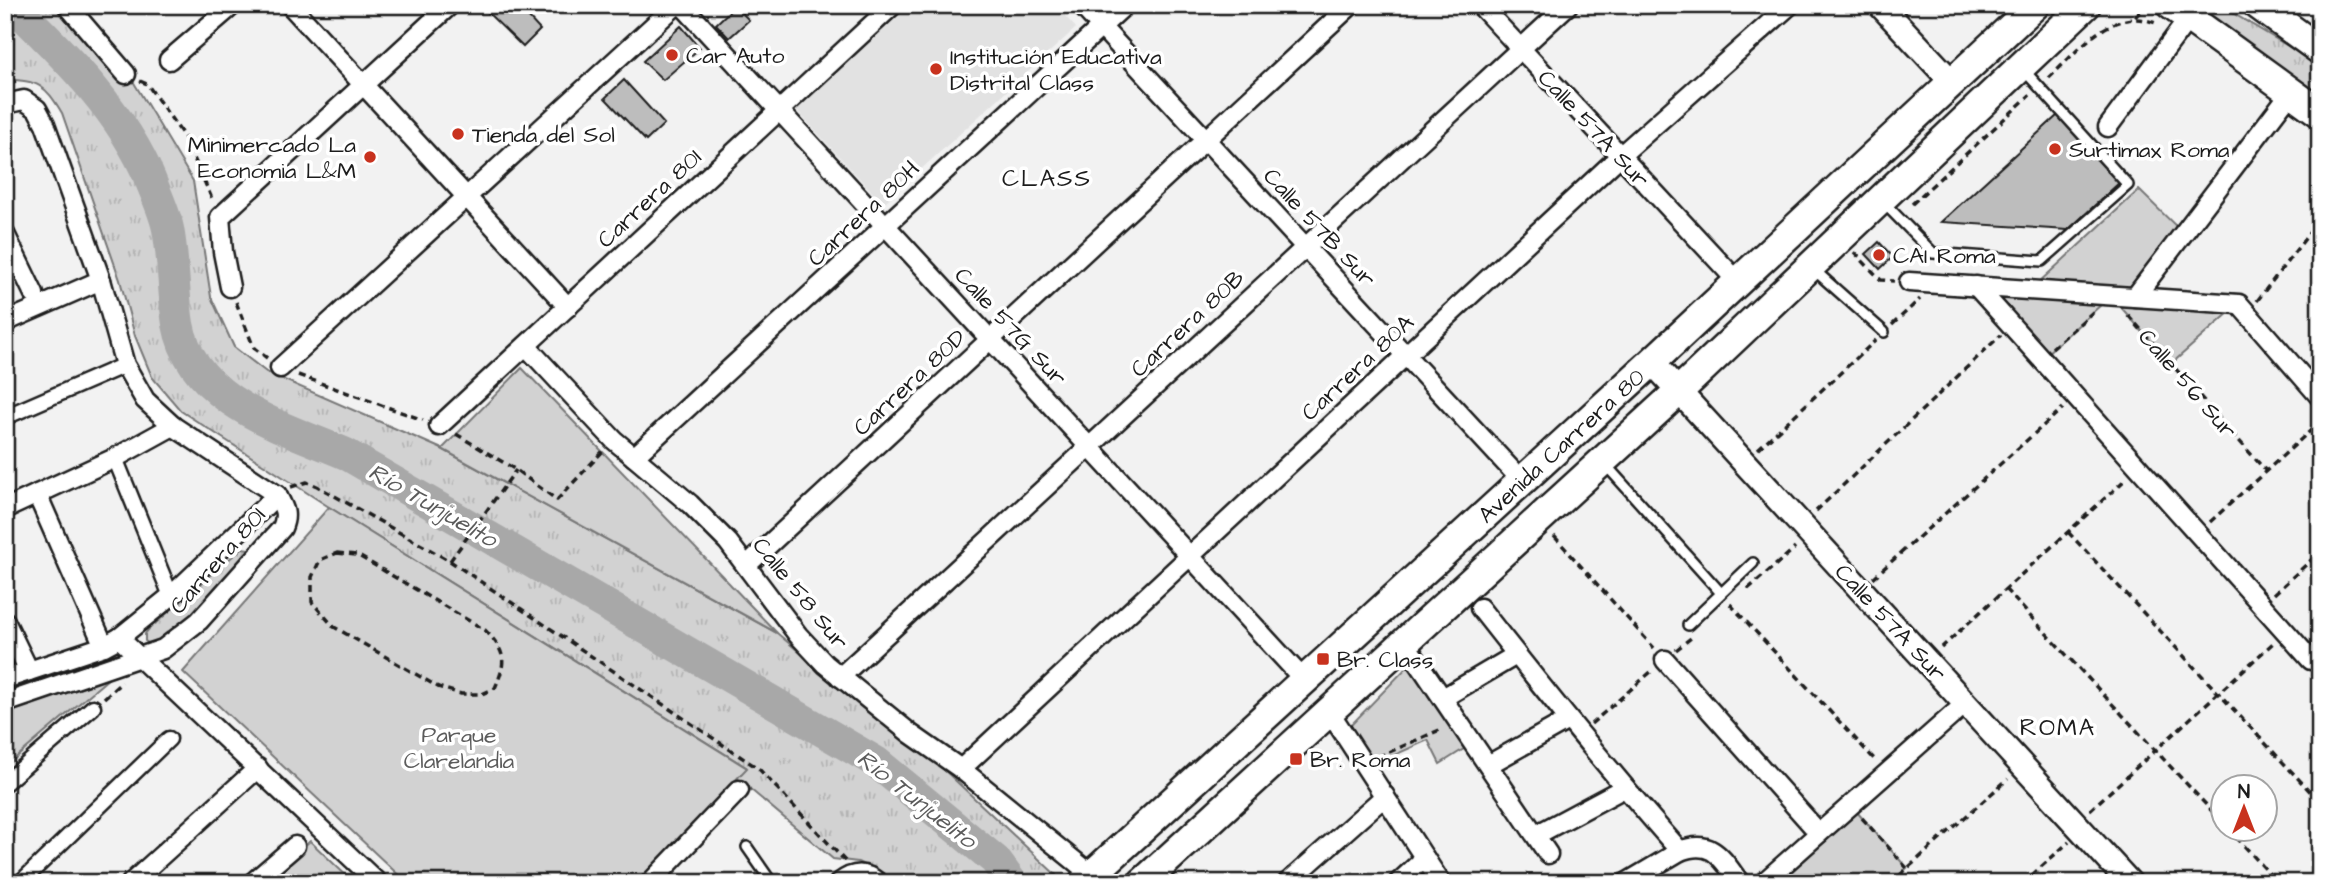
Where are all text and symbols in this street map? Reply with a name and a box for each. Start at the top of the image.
place label: Car Auto [686,40,785,72]
place label: Institución Educativa Distrital Class [950,41,1162,99]
marker: Car Auto [664,47,680,63]
marker: Institución Educativa Distrital Class [928,61,944,77]
street label: Calle 57A Sur [1530,63,1656,195]
place label: Tienda del Sol [472,119,615,151]
marker: Tienda del Sol [450,126,466,142]
place label: Minimercado La Economia L&M [188,129,356,187]
place label: Surtimax Roma [2069,134,2230,166]
marker: Surtimax Roma [2047,141,2063,157]
street label: Carrera 80I [590,142,709,256]
marker: Minimercado La Economia L&M [362,149,378,165]
street label: Carrera 80H [801,153,927,274]
street label: Calle 57B Sur [1256,161,1383,294]
district label: CLASS [1002,162,1092,196]
place label: CAI Roma [1893,240,1996,272]
marker: CAI Roma [1871,247,1887,263]
street label: Calle 57G Sur [947,260,1074,393]
street label: Carrera 80B [1124,263,1252,385]
street label: Carrera 80A [1294,307,1421,428]
street label: Carrera 80D [846,322,973,443]
street label: Calle 56 Sur [2131,322,2244,446]
street label: Avenida Carrera 80 [1471,361,1652,531]
water label: Río Tunjuelito [362,455,504,557]
street label: Carrera 80I [162,500,273,621]
street label: Calle 58 Sur [745,531,856,657]
street label: Calle 57A Sur [1827,557,1953,689]
place label: Br. Class [1337,644,1433,676]
marker: Br. Class [1315,651,1331,667]
district label: ROMA [2020,711,2096,745]
park label: Parque Clarelandia [404,719,515,777]
water label: Río Tunjuelito [850,742,984,858]
place label: Br. Roma [1310,744,1411,776]
marker: Br. Roma [1288,751,1304,767]
north arrow [2210,772,2280,842]
text: N [2238,779,2250,806]

